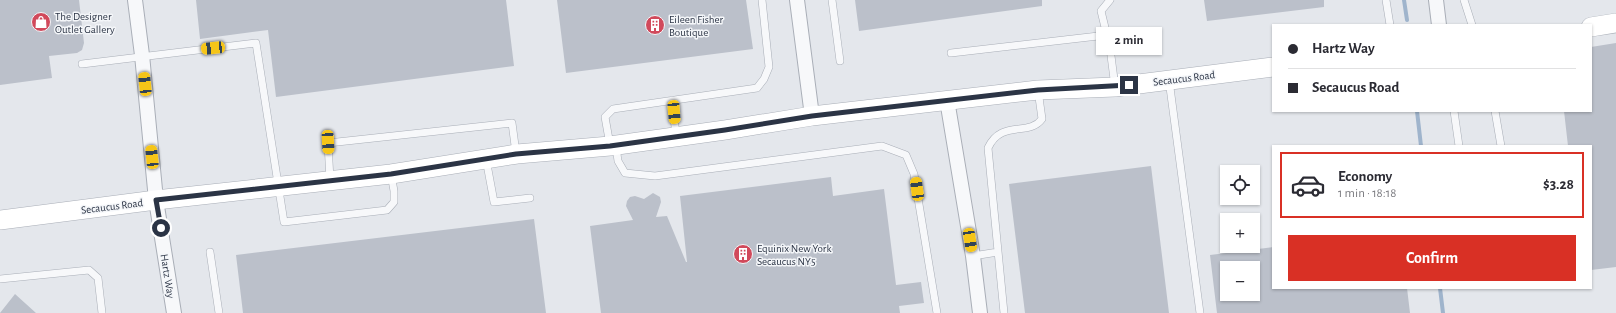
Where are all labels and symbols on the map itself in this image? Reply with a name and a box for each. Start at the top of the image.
shop icon: The Designer Outlet Gallery [30,11,52,33]
place label: The Designer Outlet Gallery [55,11,115,35]
building icon: Eileen Fisher Boutique [644,14,666,36]
place label: Eileen Fisher Boutique [669,14,724,38]
callout: 2 min [1096,27,1162,55]
car [200,41,226,55]
street label: Secaucus Road [1152,69,1216,88]
car [138,71,152,97]
route end [1120,76,1138,94]
car [667,100,681,124]
car [321,130,335,154]
car [145,144,159,170]
car [909,176,925,202]
street label: Secaucus Road [80,197,144,216]
route start [152,219,170,237]
car [962,227,978,253]
building icon: Equinix New York Secaucus NY5 [732,243,754,265]
place label: Equinix New York Secaucus NY5 [757,243,831,267]
street label: Hartz Way [159,253,176,299]

